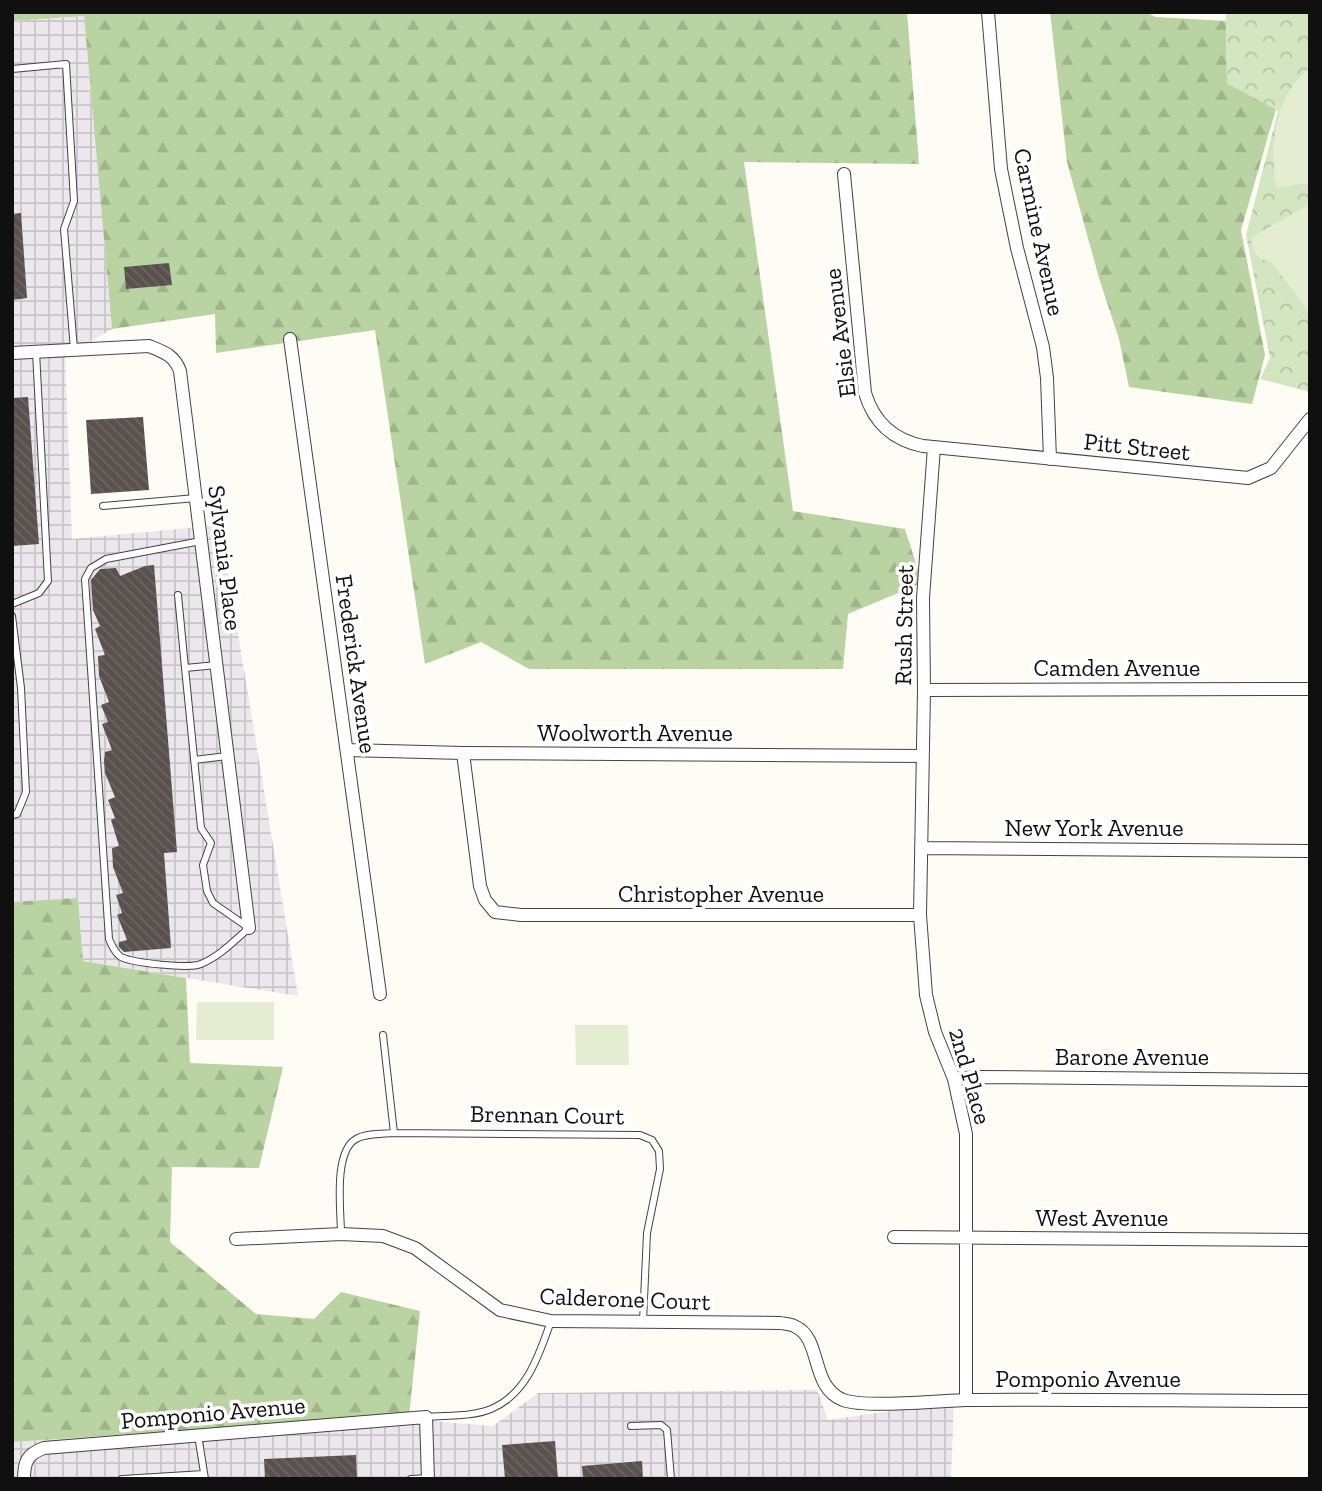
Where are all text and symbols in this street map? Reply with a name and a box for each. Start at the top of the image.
street label: Carmine Avenue [1008,146,1071,318]
street label: Elsie Avenue [817,267,862,399]
street label: Pitt Street [1082,426,1192,467]
street label: Sylvania Place [202,484,249,632]
street label: Rush Street [888,564,919,686]
street label: Frederick Avenue [330,573,383,755]
street label: Camden Avenue [1034,653,1200,682]
street label: Woolworth Avenue [537,718,733,747]
street label: New York Avenue [1004,813,1184,842]
street label: Christopher Avenue [618,879,824,908]
street label: 2nd Place [943,1024,998,1127]
street label: Barone Avenue [1055,1042,1209,1071]
street label: Brennan Court [470,1099,625,1130]
street label: West Avenue [1036,1203,1168,1232]
street label: Calderone Court [539,1281,711,1316]
street label: Pomponio Avenue [995,1364,1181,1393]
street label: Pomponio Avenue [119,1390,307,1435]

